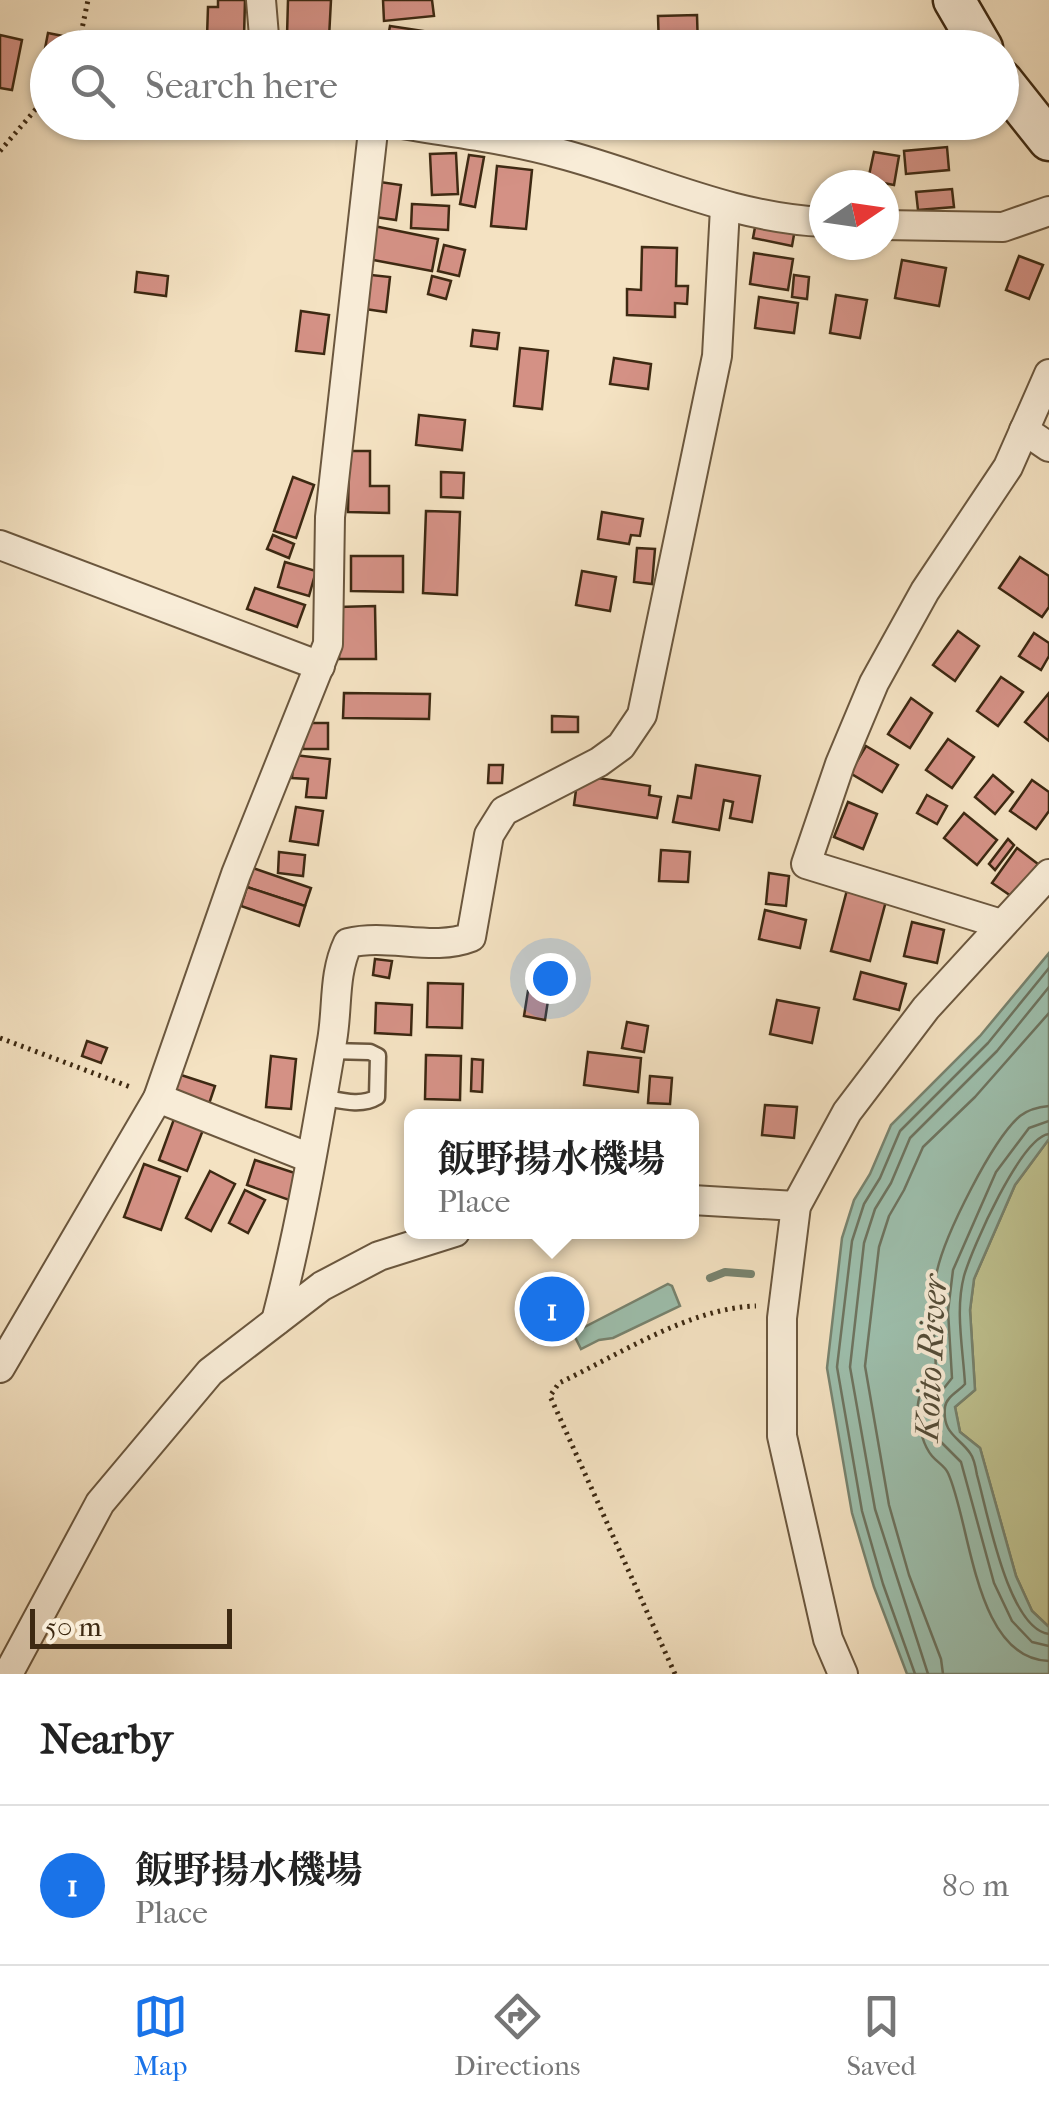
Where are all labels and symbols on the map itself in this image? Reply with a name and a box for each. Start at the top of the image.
north arrow [809,170,899,260]
your location [525,953,576,1004]
pin: 1 [520,1272,584,1346]
water label: Koito River [906,1272,955,1445]
scale bar [30,1604,232,1648]

